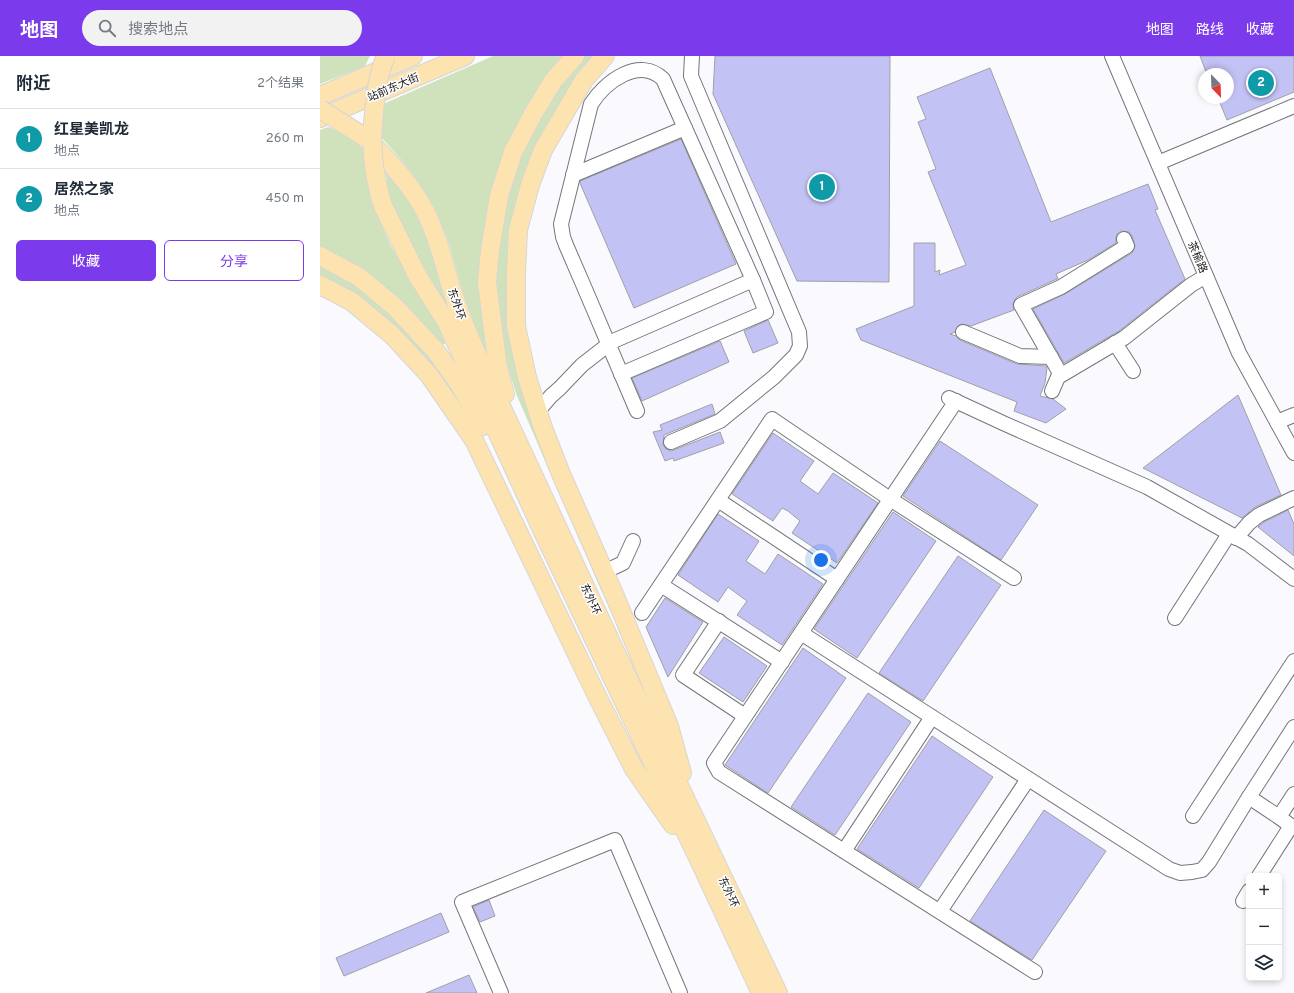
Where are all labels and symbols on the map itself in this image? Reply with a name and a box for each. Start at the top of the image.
north arrow [1198,68,1234,104]
pin: 2 [1248,68,1274,98]
street label: 站前东大街 [365,71,421,105]
pin: 1 [809,172,835,202]
street label: 茶榆路 [1184,239,1210,275]
street label: 东外环 [444,286,468,322]
your location [811,550,831,570]
street label: 东外环 [577,582,603,617]
street label: 东外环 [715,875,742,910]

